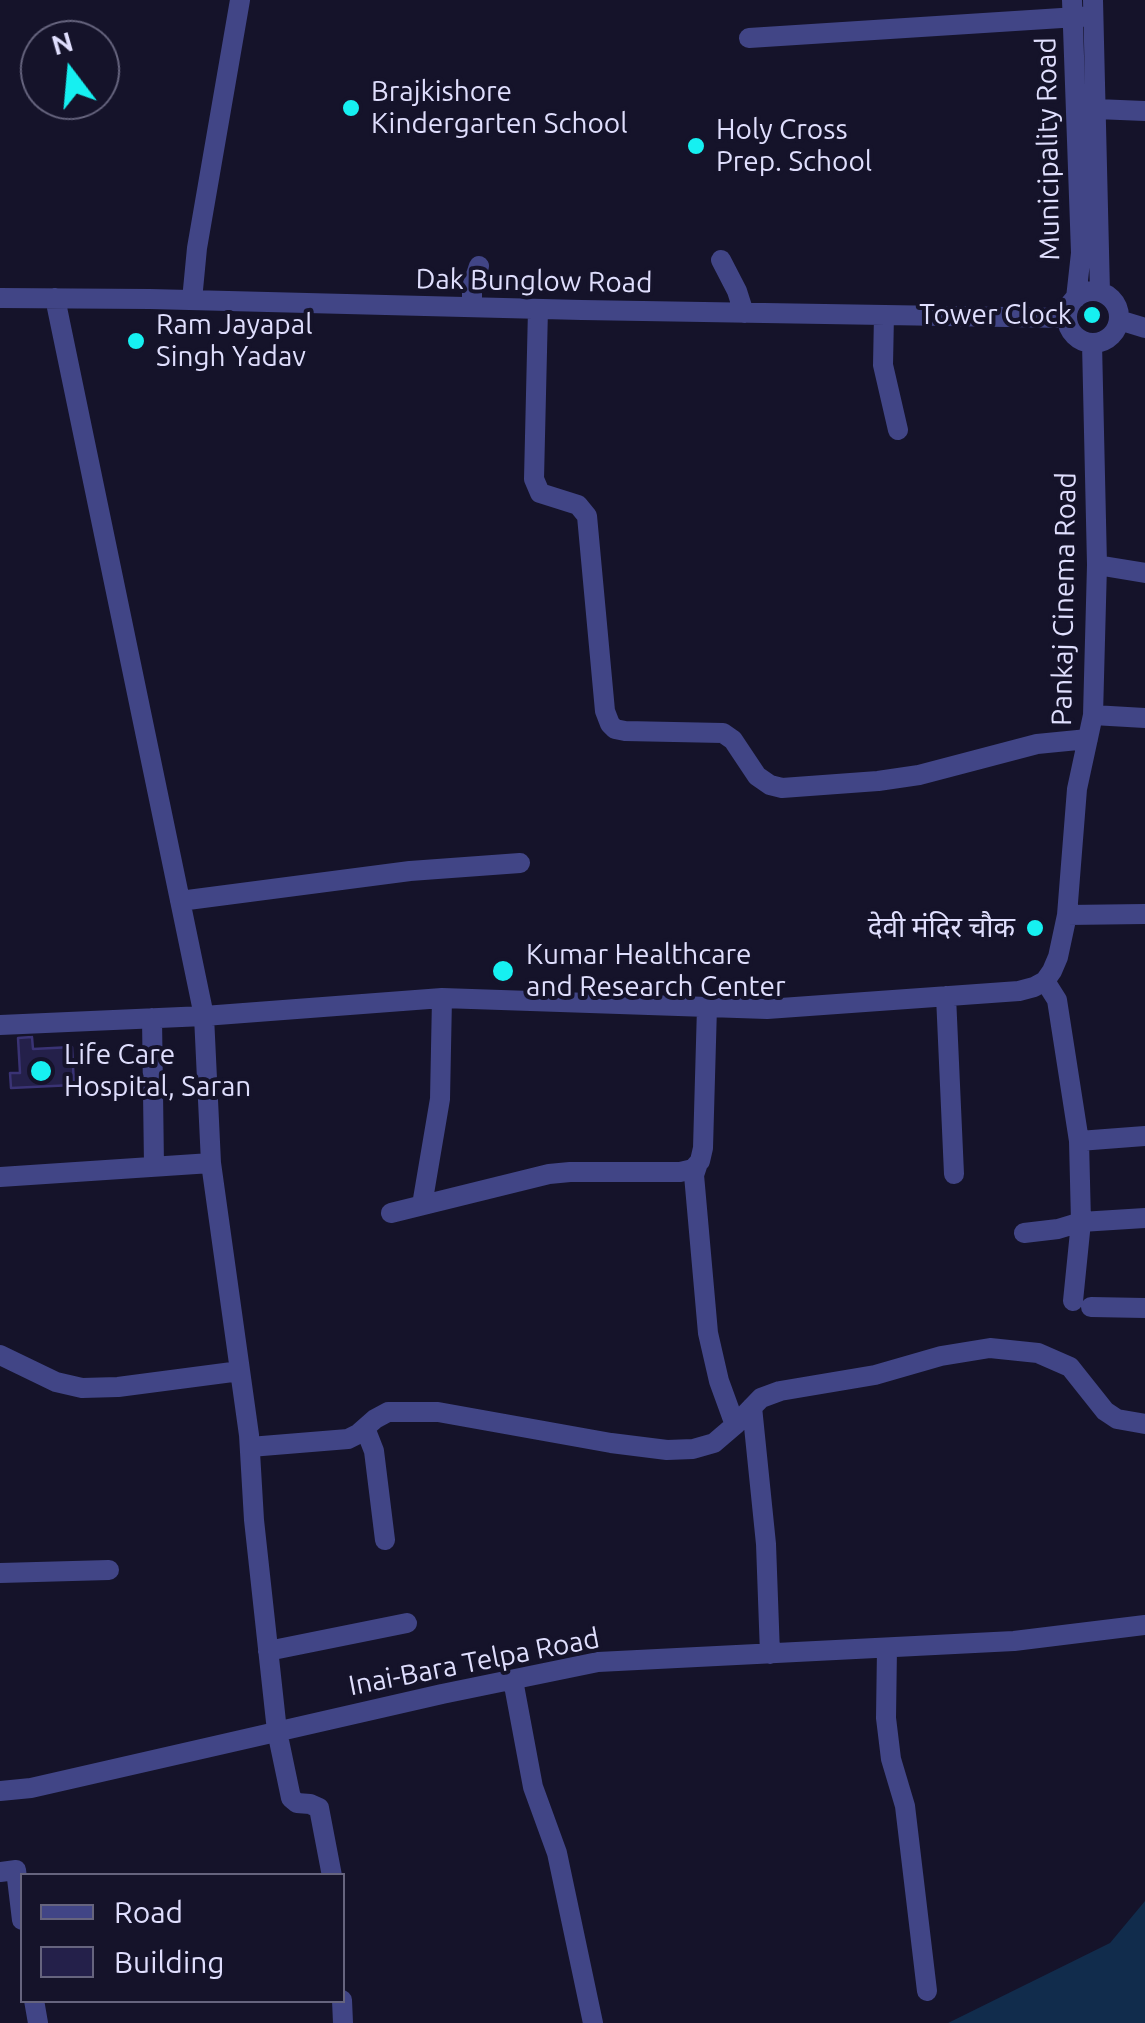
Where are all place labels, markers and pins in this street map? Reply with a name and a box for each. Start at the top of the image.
place label: Brajkishore Kindergarten School [371,75,628,141]
marker: Brajkishore Kindergarten School [340,97,362,119]
place label: Holy Cross Prep. School [716,113,872,179]
marker: Holy Cross Prep. School [685,135,707,157]
place label: Tower Clock [919,298,1072,332]
marker: Tower Clock [1081,304,1103,326]
place label: Ram Jayapal Singh Yadav [156,308,312,374]
marker: Ram Jayapal Singh Yadav [125,330,147,352]
place label: देवी मंदिर चौक [868,911,1015,945]
marker: देवी मंदिर चौक [1024,917,1046,939]
place label: Kumar Healthcare and Research Center [526,938,786,1004]
marker: Kumar Healthcare and Research Center [490,958,516,984]
place label: Life Care Hospital, Saran [64,1038,251,1104]
marker: Life Care Hospital, Saran [28,1058,54,1084]

